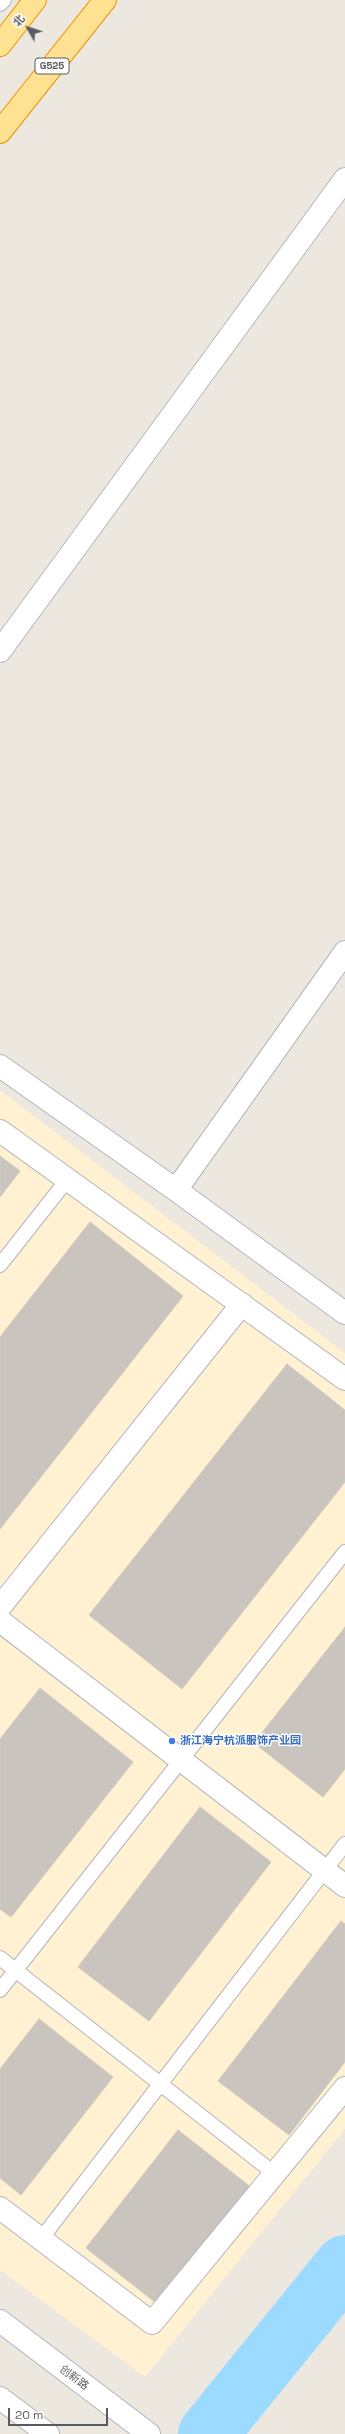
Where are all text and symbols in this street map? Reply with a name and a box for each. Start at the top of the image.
north arrow [8,8,48,48]
text: 北 [10,12,28,29]
road number: G525 [35,58,69,74]
place label: 浙江海宁杭派服饰产业园 [180,1734,301,1748]
marker: 浙江海宁杭派服饰产业园 [167,1736,177,1746]
street label: 创新路 [57,2363,91,2393]
scale bar [10,2400,110,2426]
text: 20 m [15,2407,43,2423]

